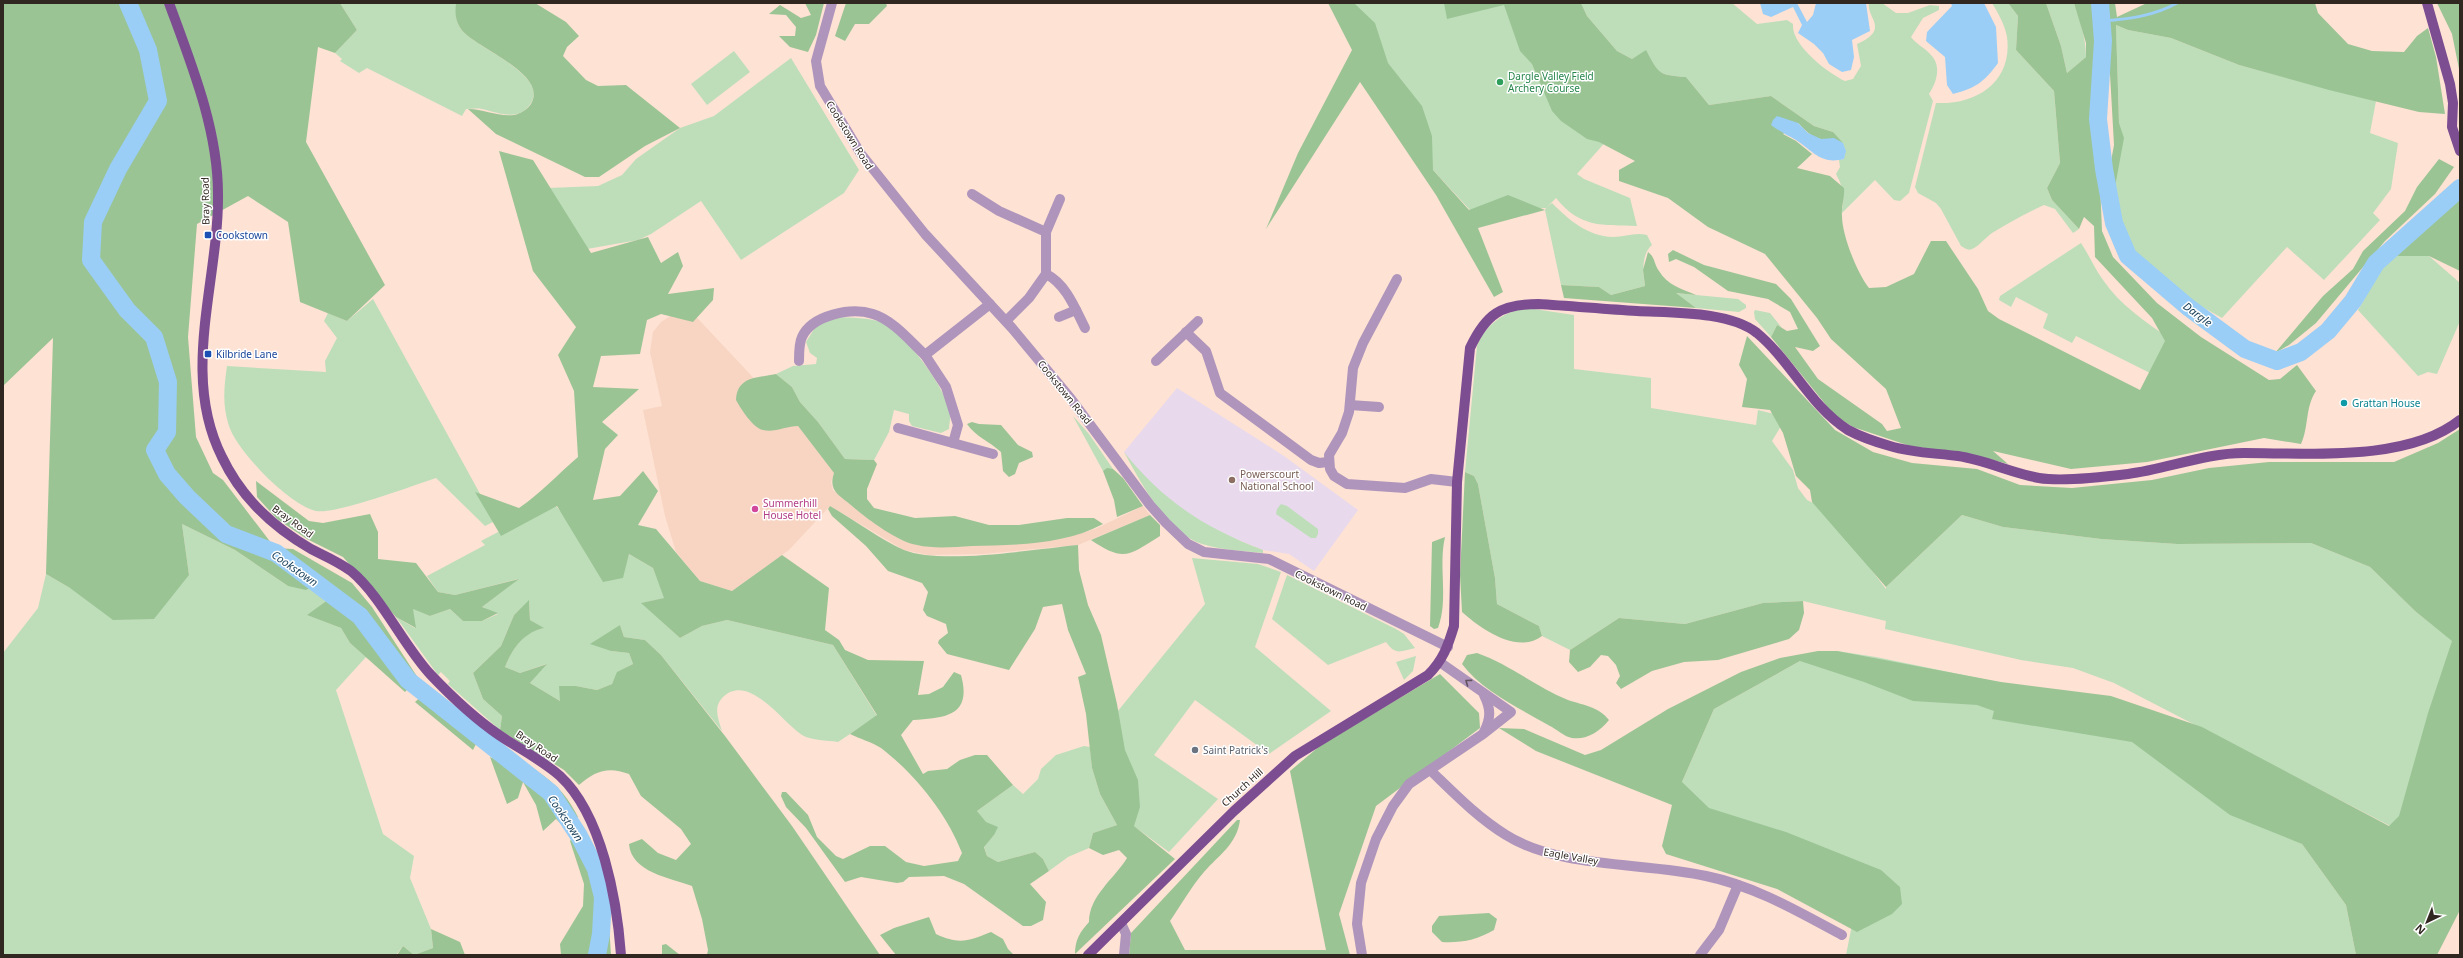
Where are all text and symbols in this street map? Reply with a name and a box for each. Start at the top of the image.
place label: Dargle Valley Field Archery Course [1508,69,1594,95]
marker: Dargle Valley Field Archery Course [1495,77,1505,87]
street label: Cookstown Road [823,98,877,172]
street label: Bray Road [198,177,212,225]
place label: Cookstown [216,228,268,242]
marker: Cookstown [203,230,213,240]
water label: Dargle [2180,298,2216,330]
place label: Kilbride Lane [216,347,278,361]
marker: Kilbride Lane [203,349,213,359]
street label: Cookstown Road [1035,357,1095,427]
place label: Grattan House [2352,396,2421,410]
marker: Grattan House [2339,398,2349,408]
place label: Powerscourt National School [1240,467,1314,493]
marker: Powerscourt National School [1227,475,1237,485]
place label: Summerhill House Hotel [763,496,821,522]
street label: Bray Road [270,501,316,541]
marker: Summerhill House Hotel [750,504,760,514]
water label: Cookstown [269,547,321,589]
street label: Cookstown Road [1293,566,1369,614]
one-way arrow [1465,680,1472,687]
street label: Bray Road [513,727,561,765]
place label: Saint Patrick's [1203,743,1268,757]
marker: Saint Patrick's [1190,745,1200,755]
street label: Church Hill [1218,765,1266,809]
water label: Cookstown [545,792,587,844]
street label: Eagle Valley [1543,844,1600,868]
north arrow [2407,902,2447,942]
text: N [2411,921,2428,938]

